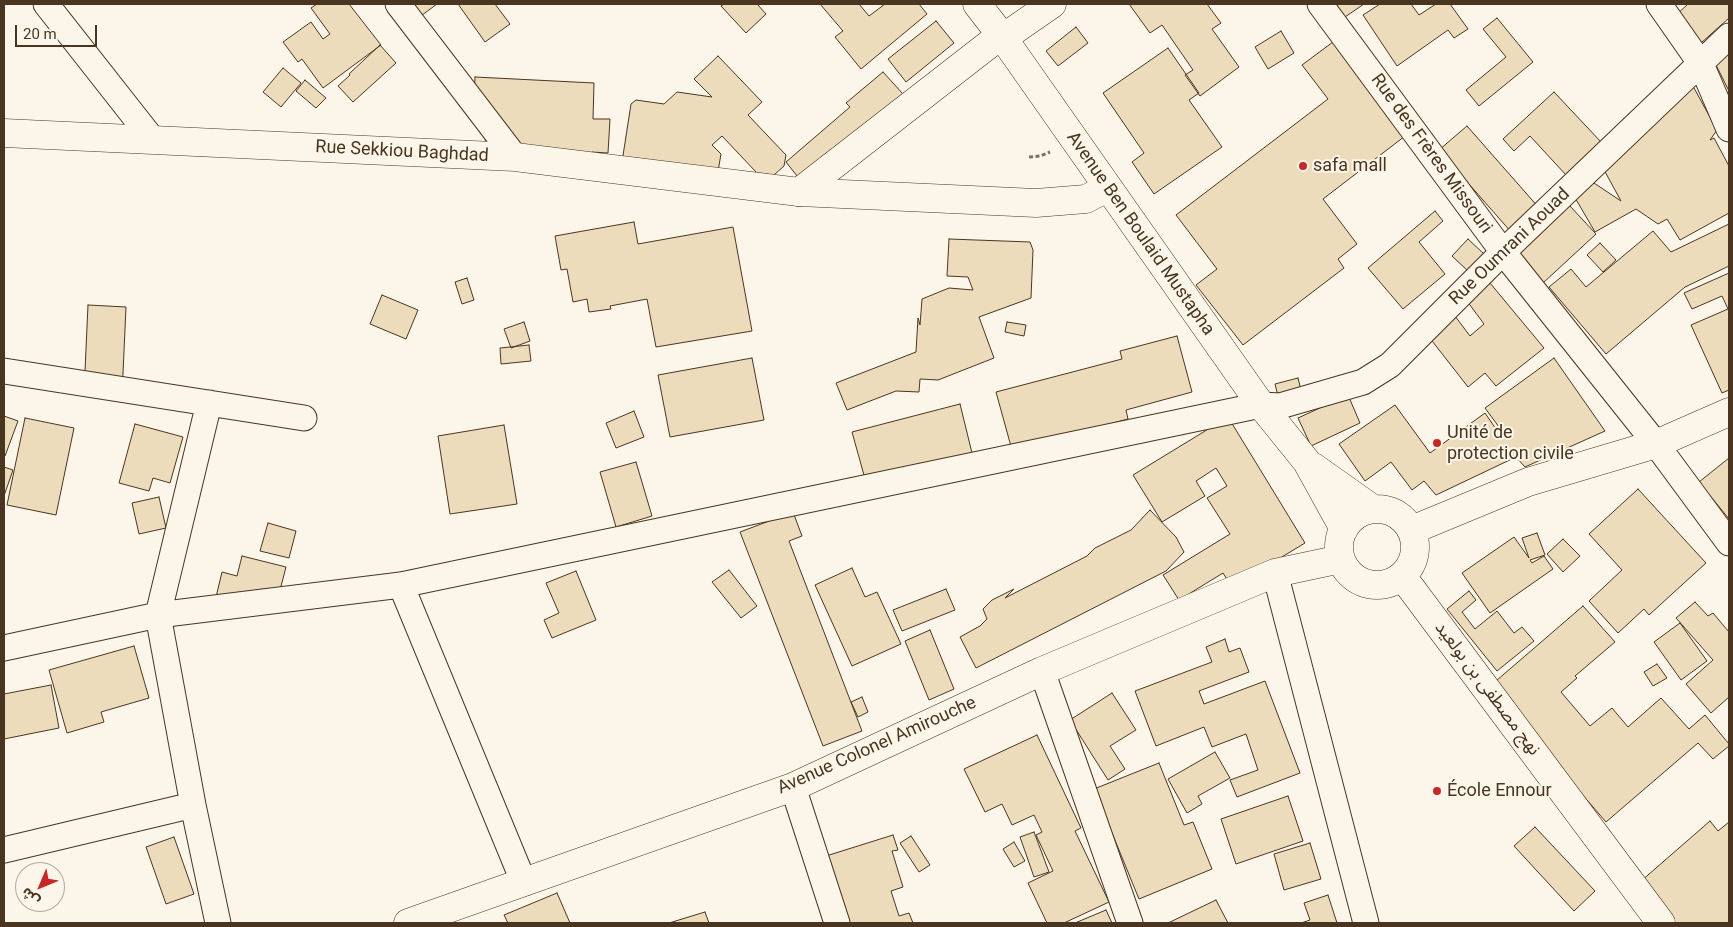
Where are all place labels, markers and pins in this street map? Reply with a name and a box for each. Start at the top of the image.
place label: safa mall [1313,155,1387,177]
marker: safa mall [1297,160,1309,172]
place label: Unité de protection civile [1447,422,1574,464]
marker: Unité de protection civile [1431,437,1443,449]
place label: École Ennour [1447,780,1552,802]
marker: École Ennour [1431,785,1443,797]

